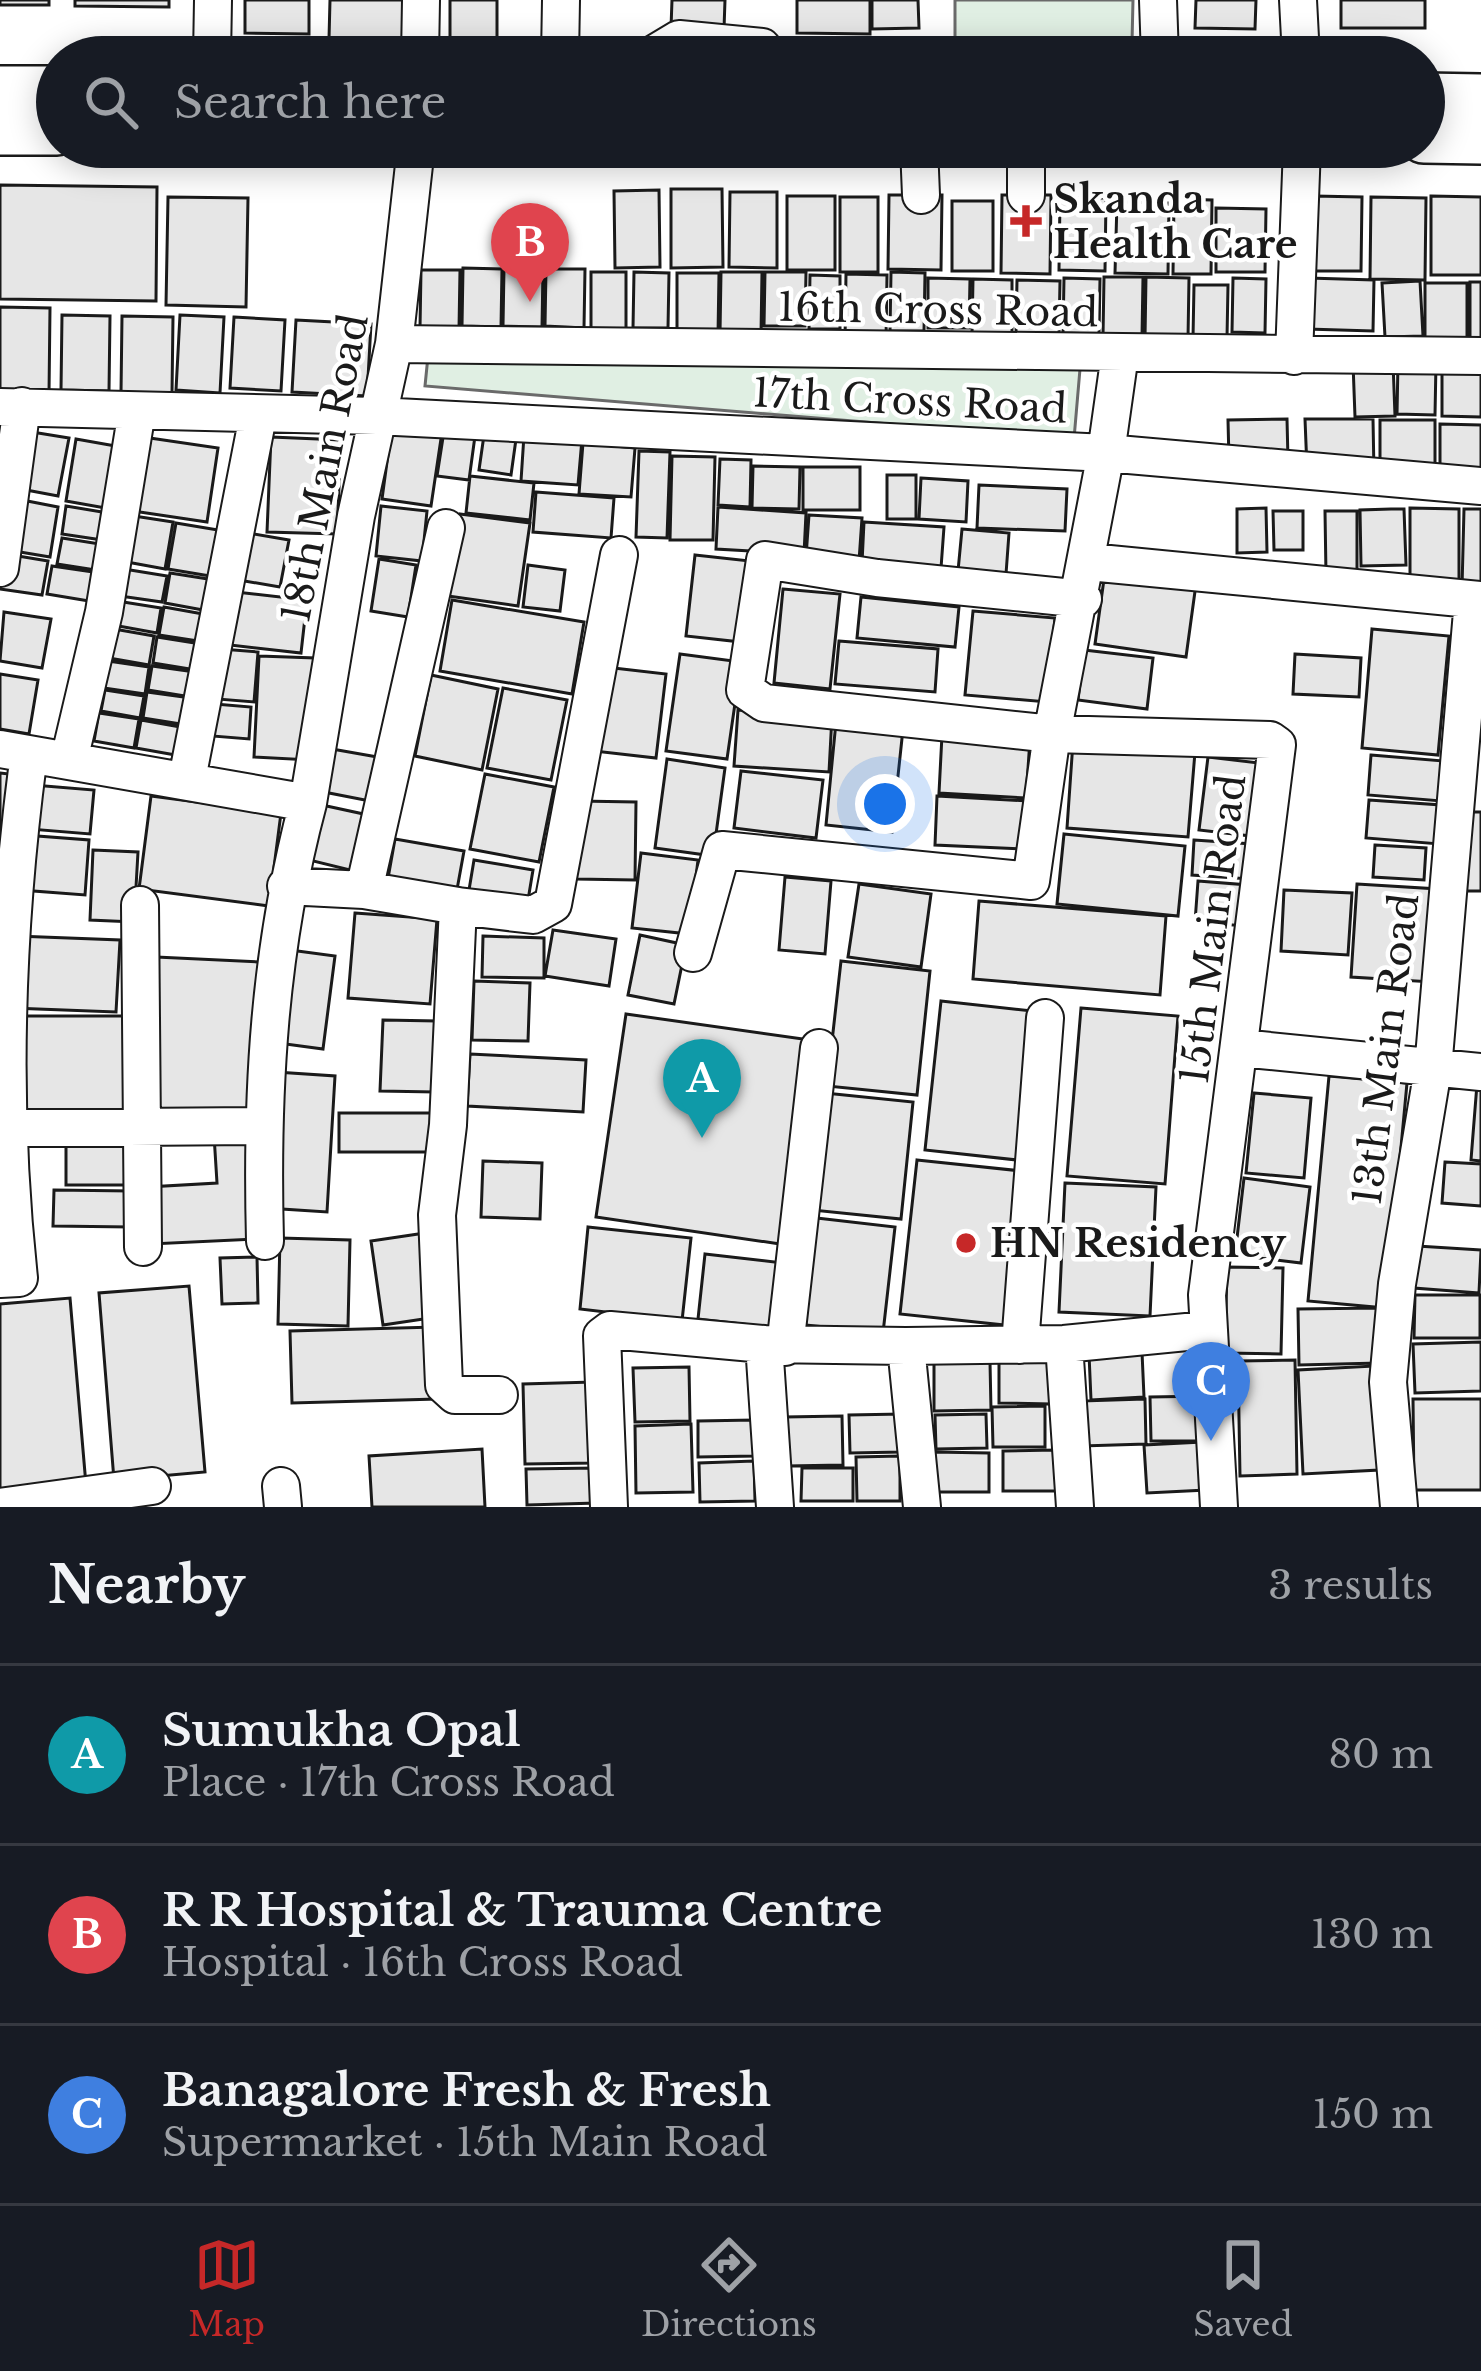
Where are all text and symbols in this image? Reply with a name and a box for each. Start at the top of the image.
search box [36,36,1445,168]
icon: search [78,69,144,135]
text: Search here [174,74,446,130]
place label: Skanda Health Care [1053,175,1298,269]
pin: B [491,203,569,302]
marker: Skanda Health Care [1010,205,1042,237]
street label: 16th Cross Road [777,283,1099,337]
street label: 18th Main Road [271,310,379,626]
street label: 17th Cross Road [751,368,1069,434]
street label: 15th Main Road [1170,771,1256,1087]
your location [855,774,915,834]
street label: 13th Main Road [1343,890,1429,1208]
pin: A [663,1039,741,1138]
place label: HN Residency [990,1219,1287,1268]
marker: HN Residency [953,1230,979,1256]
pin: C [1172,1342,1250,1441]
text: Nearby [48,1554,245,1617]
text: 3 results [1268,1561,1433,1610]
text: Sumukha Opal [162,1702,521,1758]
text: A [71,1730,103,1779]
text: 80 m [1328,1730,1433,1779]
text: Place · 17th Cross Road [162,1758,615,1807]
text: R R Hospital & Trauma Centre [162,1882,883,1938]
text: B [71,1910,103,1959]
text: 130 m [1311,1910,1433,1959]
text: Hospital · 16th Cross Road [162,1938,683,1987]
text: Banagalore Fresh & Fresh [162,2062,771,2118]
text: C [71,2090,103,2139]
text: 150 m [1313,2090,1433,2139]
text: Supermarket · 15th Main Road [162,2118,768,2167]
tab: Map [188,2232,265,2345]
tab: Directions [641,2232,817,2345]
tab: Saved [1193,2232,1293,2345]

